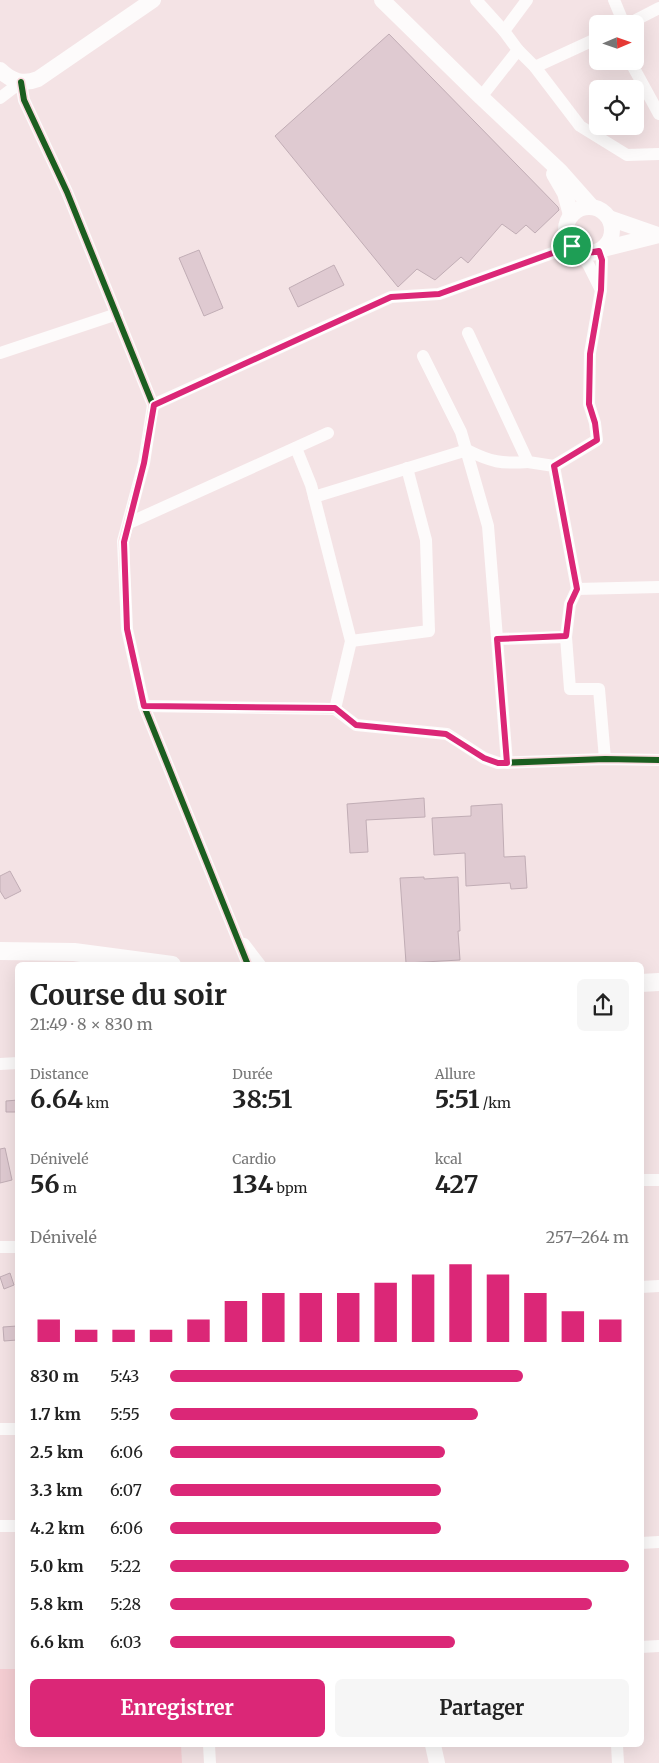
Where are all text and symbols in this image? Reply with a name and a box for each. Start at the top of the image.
north arrow [589,15,644,70]
map controls [589,15,644,135]
button: locate [589,80,644,135]
pin [551,225,593,267]
icon: arrive [558,232,586,260]
text: Course du soir [30,977,227,1013]
button: share [577,979,629,1031]
text: 21:49 · 8 × 830 m [30,1014,153,1034]
text: Distance [30,1065,89,1083]
text: Durée [232,1065,273,1083]
text: Allure [435,1065,475,1083]
text: 6.64 [30,1083,83,1115]
text: 38:51 [232,1083,292,1115]
text: 5:51 [435,1083,479,1115]
text: km [83,1094,109,1112]
text: /km [479,1094,511,1112]
text: Dénivelé [30,1150,88,1168]
text: Cardio [232,1150,276,1168]
text: kcal [435,1150,462,1168]
text: 56 [30,1168,60,1200]
text: 134 [232,1168,273,1200]
text: 427 [435,1168,478,1200]
text: m [60,1179,77,1197]
text: bpm [273,1179,308,1197]
text: Dénivelé [30,1227,97,1247]
text: 257–264 m [546,1227,629,1247]
text: 830 m [30,1366,79,1386]
text: 5:43 [110,1366,139,1386]
text: 1.7 km [30,1404,81,1424]
text: 5:55 [110,1404,140,1424]
text: 2.5 km [30,1442,83,1462]
text: 6:06 [110,1442,143,1462]
text: 3.3 km [30,1480,83,1500]
text: 6:07 [110,1480,142,1500]
text: 4.2 km [30,1518,85,1538]
text: 6:06 [110,1518,143,1538]
text: 5.0 km [30,1556,84,1576]
text: 5:22 [110,1556,141,1576]
text: 5.8 km [30,1594,83,1614]
text: 5:28 [110,1594,141,1614]
text: 6.6 km [30,1632,84,1652]
text: 6:03 [110,1632,142,1652]
button: Enregistrer [30,1679,325,1737]
button: Partager [335,1679,629,1737]

